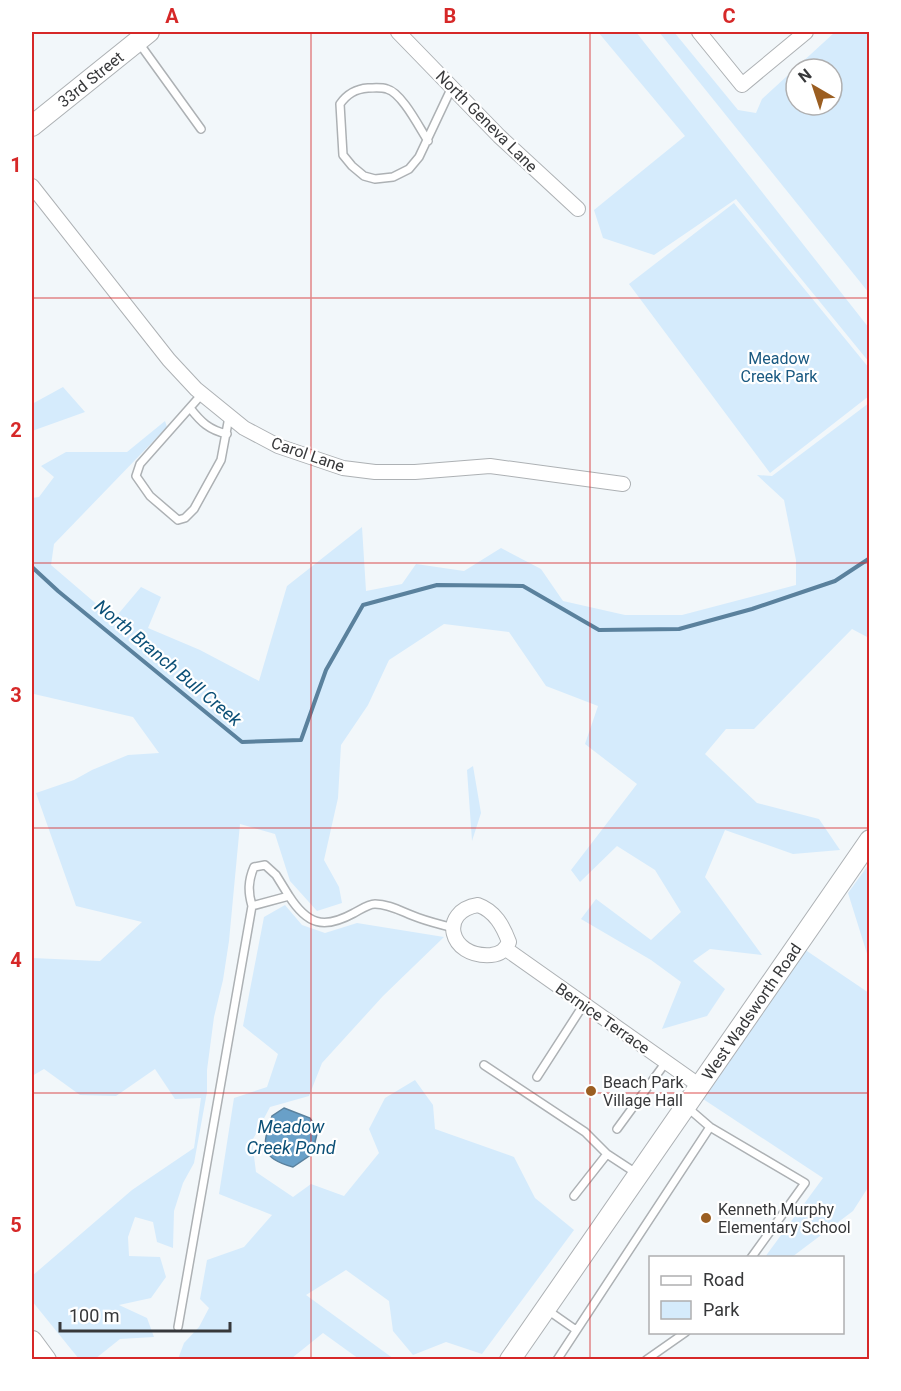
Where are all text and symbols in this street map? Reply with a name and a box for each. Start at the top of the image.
text: A [165,4,179,28]
text: B [444,4,456,28]
text: C [722,4,736,28]
street label: 33rd Street [54,47,127,111]
north arrow [784,57,844,117]
text: N [795,65,815,87]
street label: North Geneva Lane [432,67,541,176]
text: 1 [10,153,22,177]
park label: Meadow Creek Park [741,349,818,386]
text: 2 [10,418,22,442]
street label: Carol Lane [269,433,347,476]
water label: North Branch Bull Creek [91,595,247,731]
text: 3 [10,683,22,707]
street label: West Wadsworth Road [698,940,806,1083]
text: 4 [10,948,22,972]
street label: Bernice Terrace [552,979,653,1058]
place label: Beach Park Village Hall [603,1073,684,1110]
marker: Beach Park Village Hall [584,1084,598,1098]
water label: Meadow Creek Pond [246,1116,337,1158]
place label: Kenneth Murphy Elementary School [718,1200,851,1237]
marker: Kenneth Murphy Elementary School [699,1211,713,1225]
text: 5 [10,1213,22,1237]
legend [649,1256,844,1334]
text: Road [703,1269,744,1290]
scale bar [60,1295,230,1333]
text: Park [703,1299,740,1320]
text: 100 m [69,1305,120,1326]

